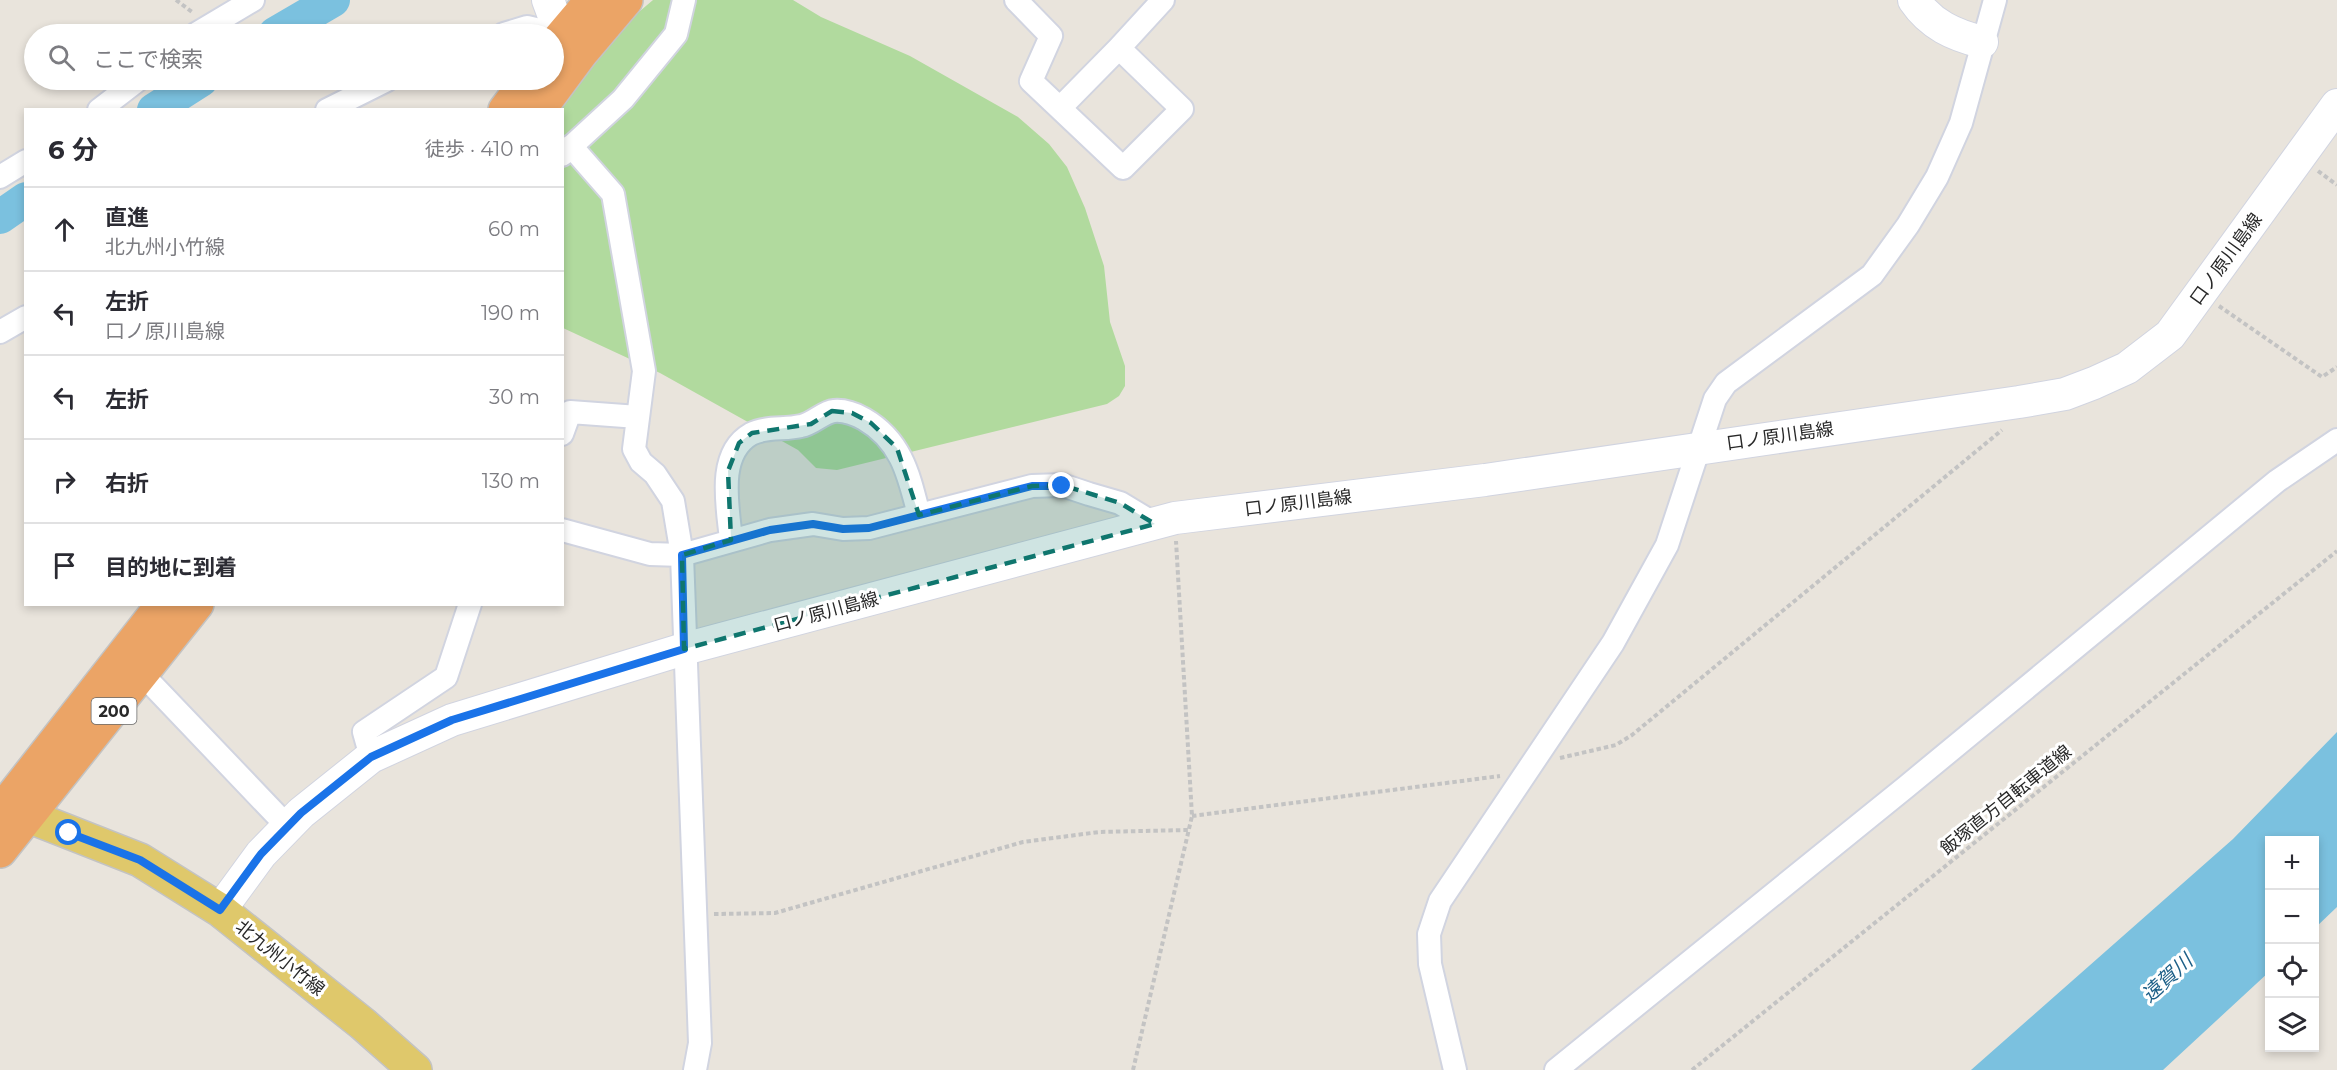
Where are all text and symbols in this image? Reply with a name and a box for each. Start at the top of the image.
search box [24,24,564,90]
icon: search [45,41,78,74]
text: ここで検索 [93,46,203,73]
text: 6 分 [48,134,98,166]
text: 徒歩 · 410 m [425,137,540,161]
text: 直進 [105,204,149,231]
street label: 口ノ原川島線 [2185,209,2267,309]
icon: ahead [48,213,81,246]
text: 60 m [488,217,540,241]
text: 北九州小竹線 [105,235,225,259]
text: 左折 [105,288,149,315]
icon: left [48,297,81,330]
text: 190 m [481,301,540,325]
text: 口ノ原川島線 [105,319,225,343]
icon: left [48,381,81,414]
text: 30 m [489,385,540,409]
text: 左折 [105,386,149,413]
street label: 口ノ原川島線 [1725,418,1835,454]
icon: right [48,465,81,498]
text: 130 m [482,469,540,493]
text: 右折 [105,470,149,497]
route end [1048,472,1074,498]
street label: 口ノ原川島線 [1243,486,1353,520]
icon: arrive [48,549,81,582]
text: 目的地に到着 [105,554,237,581]
street label: 口ノ原川島線 [771,587,881,637]
road number: 200 [92,698,136,724]
street label: 飯塚直方自転車道線 [1936,740,2076,860]
route start [55,819,81,845]
map controls [2265,836,2319,1052]
button: + [2265,836,2319,890]
button: − [2265,890,2319,944]
street label: 北九州小竹線 [231,915,329,1001]
button: locate [2265,944,2319,998]
water label: 遠賀川 [2137,948,2199,1007]
button: layers [2265,998,2319,1052]

